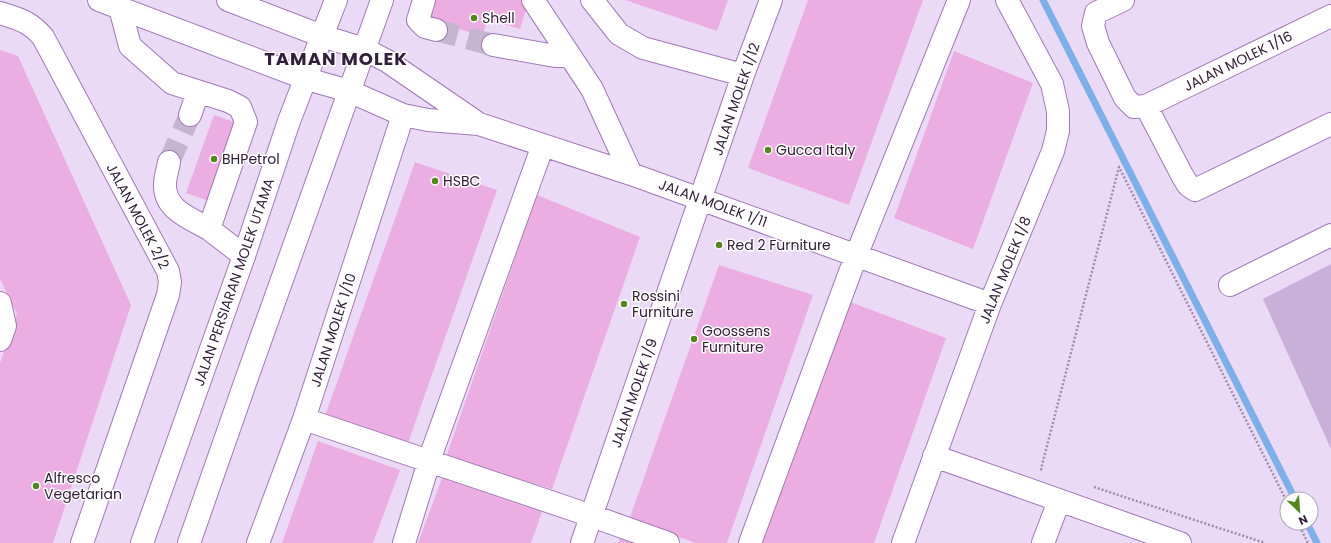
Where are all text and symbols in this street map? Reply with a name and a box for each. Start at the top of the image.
place label: Shell [482,8,515,28]
marker: Shell [469,13,479,23]
street label: JALAN MOLEK 1/16 [1180,26,1296,96]
street label: JALAN MOLEK 1/12 [707,40,765,158]
district label: TAMAN MOLEK [264,46,408,71]
place label: Gucca Italy [776,140,855,160]
marker: Gucca Italy [763,145,773,155]
place label: BHPetrol [222,149,280,169]
marker: BHPetrol [209,154,219,164]
street label: JALAN MOLEK 2/2 [102,160,174,272]
place label: HSBC [443,171,480,191]
street label: JALAN MOLEK 1/11 [656,174,770,232]
street label: JALAN PERSIARAN MOLEK UTAMA [189,175,279,389]
marker: HSBC [430,176,440,186]
street label: JALAN MOLEK 1/8 [974,213,1036,327]
place label: Red 2 Furniture [727,235,831,255]
marker: Red 2 Furniture [714,240,724,250]
street label: JALAN MOLEK 1/10 [305,270,361,390]
place label: Rossini Furniture [632,286,694,322]
marker: Rossini Furniture [619,299,629,309]
place label: Goossens Furniture [702,321,770,357]
marker: Goossens Furniture [689,334,699,344]
street label: JALAN MOLEK 1/9 [606,336,662,450]
place label: Alfresco Vegetarian [44,468,122,504]
marker: Alfresco Vegetarian [31,481,41,491]
north arrow [1279,491,1319,531]
text: N [1296,511,1310,529]

